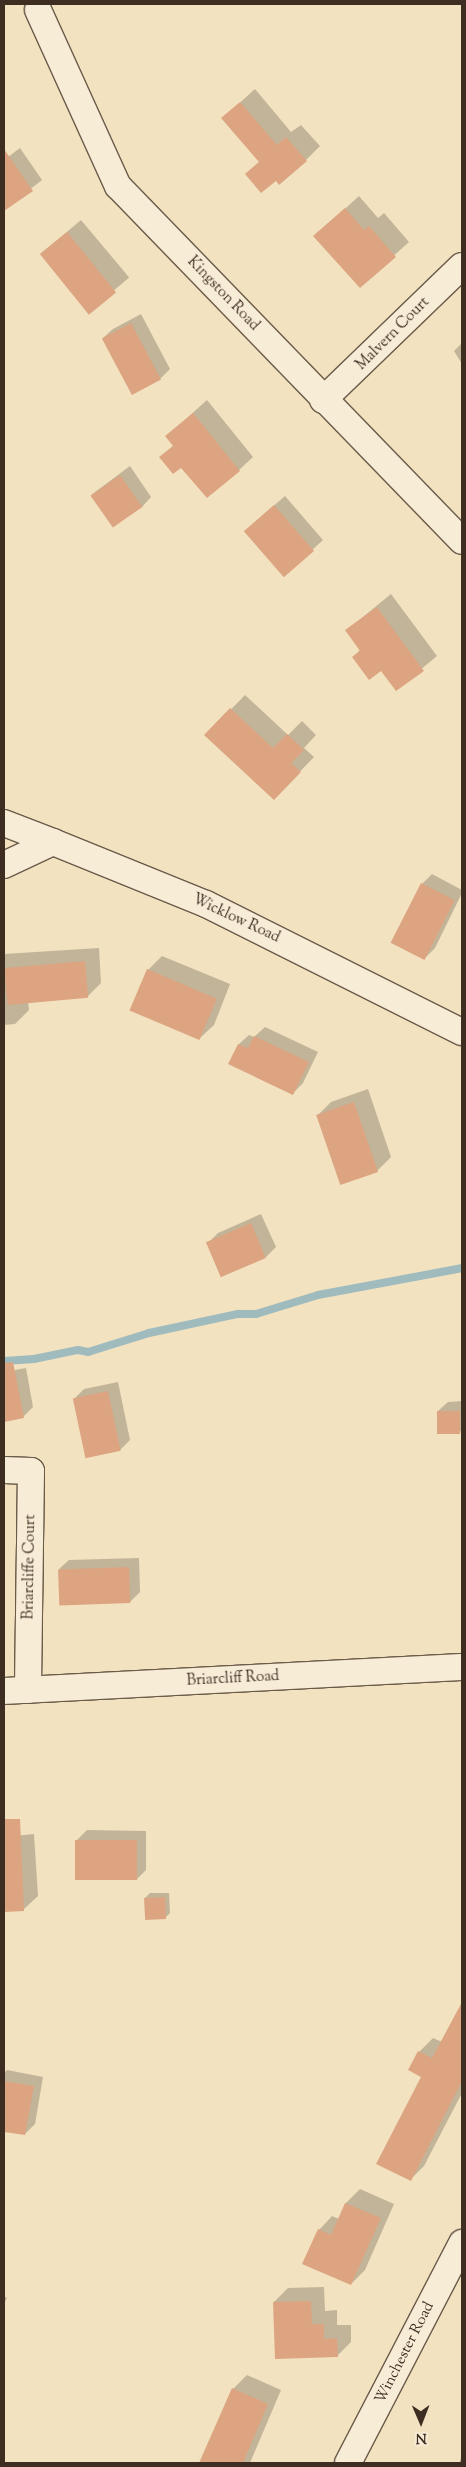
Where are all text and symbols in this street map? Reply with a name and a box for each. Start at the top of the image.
street label: Kingston Road [183,253,263,335]
street label: Malvern Court [353,294,433,374]
street label: Wicklow Road [189,891,283,947]
street label: Briarcliffe Court [20,1514,40,1620]
street label: Briarcliff Road [186,1668,280,1690]
street label: Winchester Road [372,2299,438,2407]
north arrow [396,2397,446,2447]
text: N [415,2427,427,2447]

